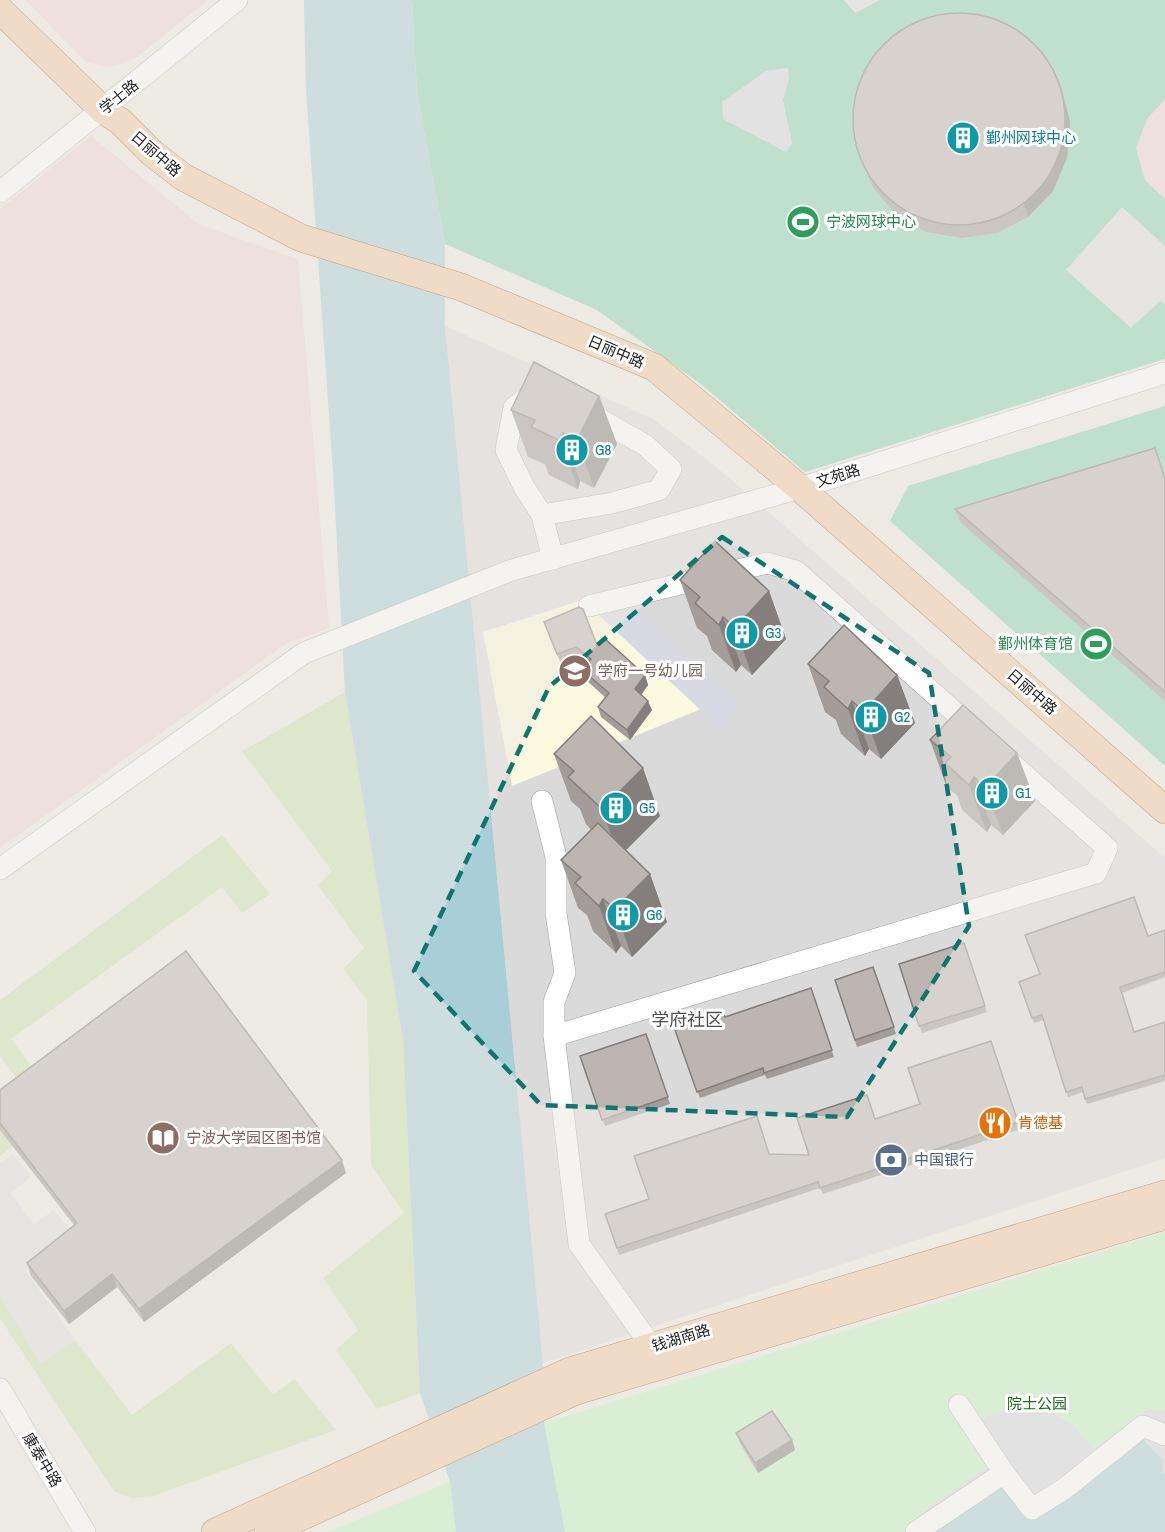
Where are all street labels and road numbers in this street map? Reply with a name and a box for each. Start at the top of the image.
street label: 学士路 [95,74,143,119]
street label: 日丽中路 [127,126,186,181]
street label: 日丽中路 [584,330,648,373]
street label: 文苑路 [813,459,862,492]
street label: 日丽中路 [1003,664,1062,719]
street label: 钱湖南路 [649,1319,713,1356]
street label: 康泰中路 [18,1429,67,1491]

